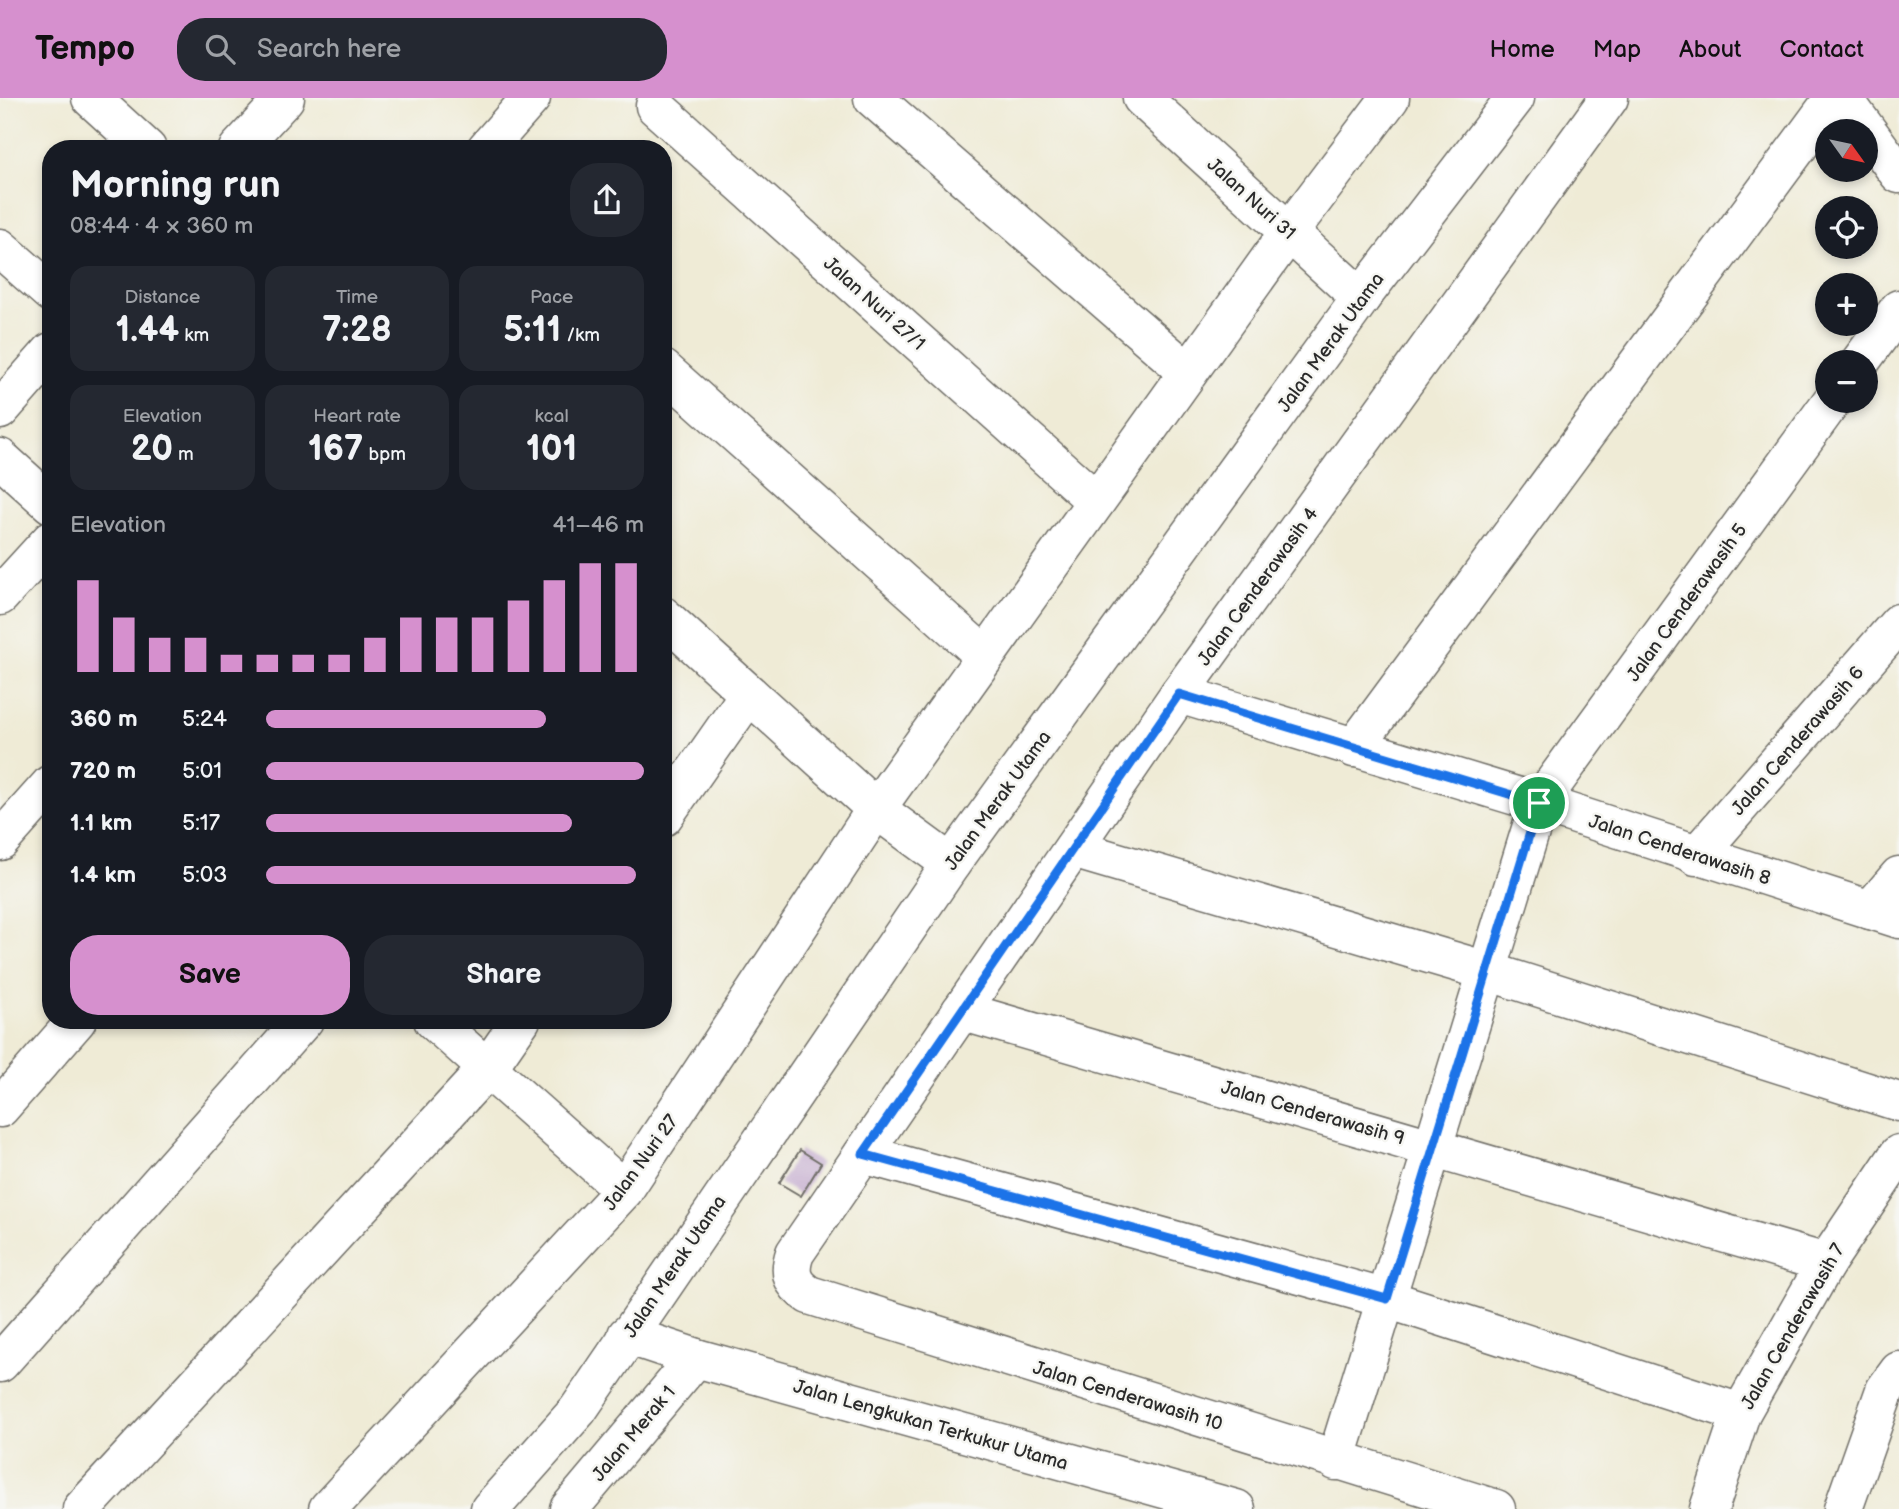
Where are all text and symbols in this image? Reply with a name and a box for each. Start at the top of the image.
search box [177,18,667,81]
text: Tempo [35,29,135,69]
icon: search [201,30,239,68]
text: Search here [257,34,401,65]
text: Home [1490,35,1555,64]
text: Map [1593,35,1641,64]
text: About [1679,35,1741,64]
text: Contact [1779,35,1864,64]
north arrow [1815,119,1878,182]
map controls [1815,119,1878,413]
street label: Jalan Nuri 31 [1202,153,1300,245]
text: Morning run [70,163,281,208]
button: share [570,163,644,237]
button: locate [1815,196,1878,259]
text: 08:44 · 4 × 360 m [70,212,253,240]
street label: Jalan Nuri 27/1 [818,252,930,356]
street label: Jalan Merak Utama [1273,269,1390,417]
button: + [1815,273,1878,336]
text: Distance [124,286,200,309]
text: Time [336,286,378,309]
text: Pace [530,286,573,309]
text: 1.44 [115,309,179,352]
text: 7:28 [322,309,392,352]
text: 5:11 [503,309,561,352]
text: km [179,324,209,347]
text: /km [561,324,600,347]
button: − [1815,350,1878,413]
text: Elevation [123,405,202,428]
text: Heart rate [313,405,401,428]
text: kcal [535,405,569,428]
text: 20 [131,428,173,471]
text: 167 [308,428,363,471]
text: 101 [526,428,577,471]
text: m [173,443,194,466]
text: bpm [363,443,406,466]
street label: Jalan Cenderawasih 4 [1193,503,1324,671]
text: Elevation [70,511,166,539]
text: 41–46 m [553,511,644,539]
street label: Jalan Cenderawasih 5 [1622,519,1752,686]
street label: Jalan Cenderawasih 6 [1727,662,1869,820]
text: 360 m [70,705,138,733]
text: 5:24 [182,705,227,733]
street label: Jalan Merak Utama [940,727,1057,875]
text: 720 m [70,757,136,785]
text: 5:01 [182,757,222,785]
pin [1509,773,1569,833]
icon: arrive [1520,784,1558,822]
text: 1.1 km [70,809,132,837]
text: 5:17 [182,809,220,837]
street label: Jalan Cenderawasih 8 [1586,810,1773,891]
text: 1.4 km [70,861,136,889]
text: 5:03 [182,861,228,889]
button: Save [70,935,350,1015]
button: Share [364,935,644,1015]
street label: Jalan Cenderawasih 9 [1218,1076,1407,1151]
street label: Jalan Nuri 27 [599,1110,684,1215]
street label: Jalan Merak Utama [619,1191,731,1342]
street label: Jalan Cenderawasih 7 [1736,1239,1850,1414]
street label: Jalan Cenderawasih 10 [1030,1357,1225,1436]
street label: Jalan Lengkukan Terkukur Utama [791,1375,1071,1476]
street label: Jalan Merak 1 [588,1381,681,1486]

